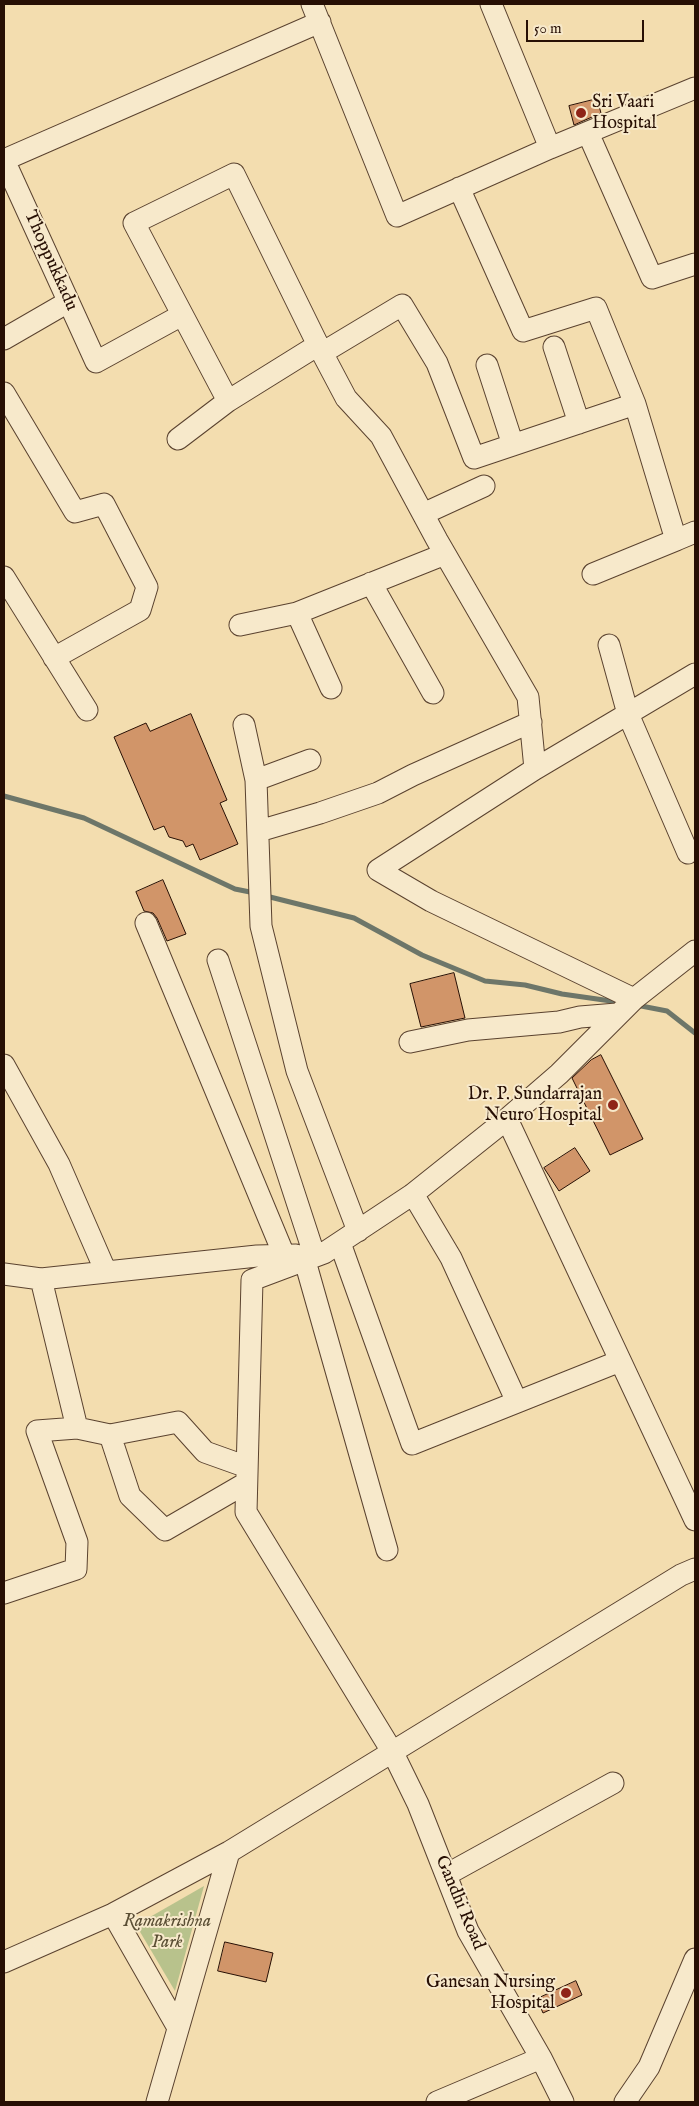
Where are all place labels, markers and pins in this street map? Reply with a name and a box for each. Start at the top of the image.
place label: Sri Vaari Hospital [592,92,657,134]
marker: Sri Vaari Hospital [574,106,588,120]
place label: Dr. P. Sundarrajan Neuro Hospital [468,1084,602,1126]
marker: Dr. P. Sundarrajan Neuro Hospital [606,1098,620,1112]
place label: Ganesan Nursing Hospital [426,1972,555,2015]
marker: Ganesan Nursing Hospital [559,1986,573,2000]

